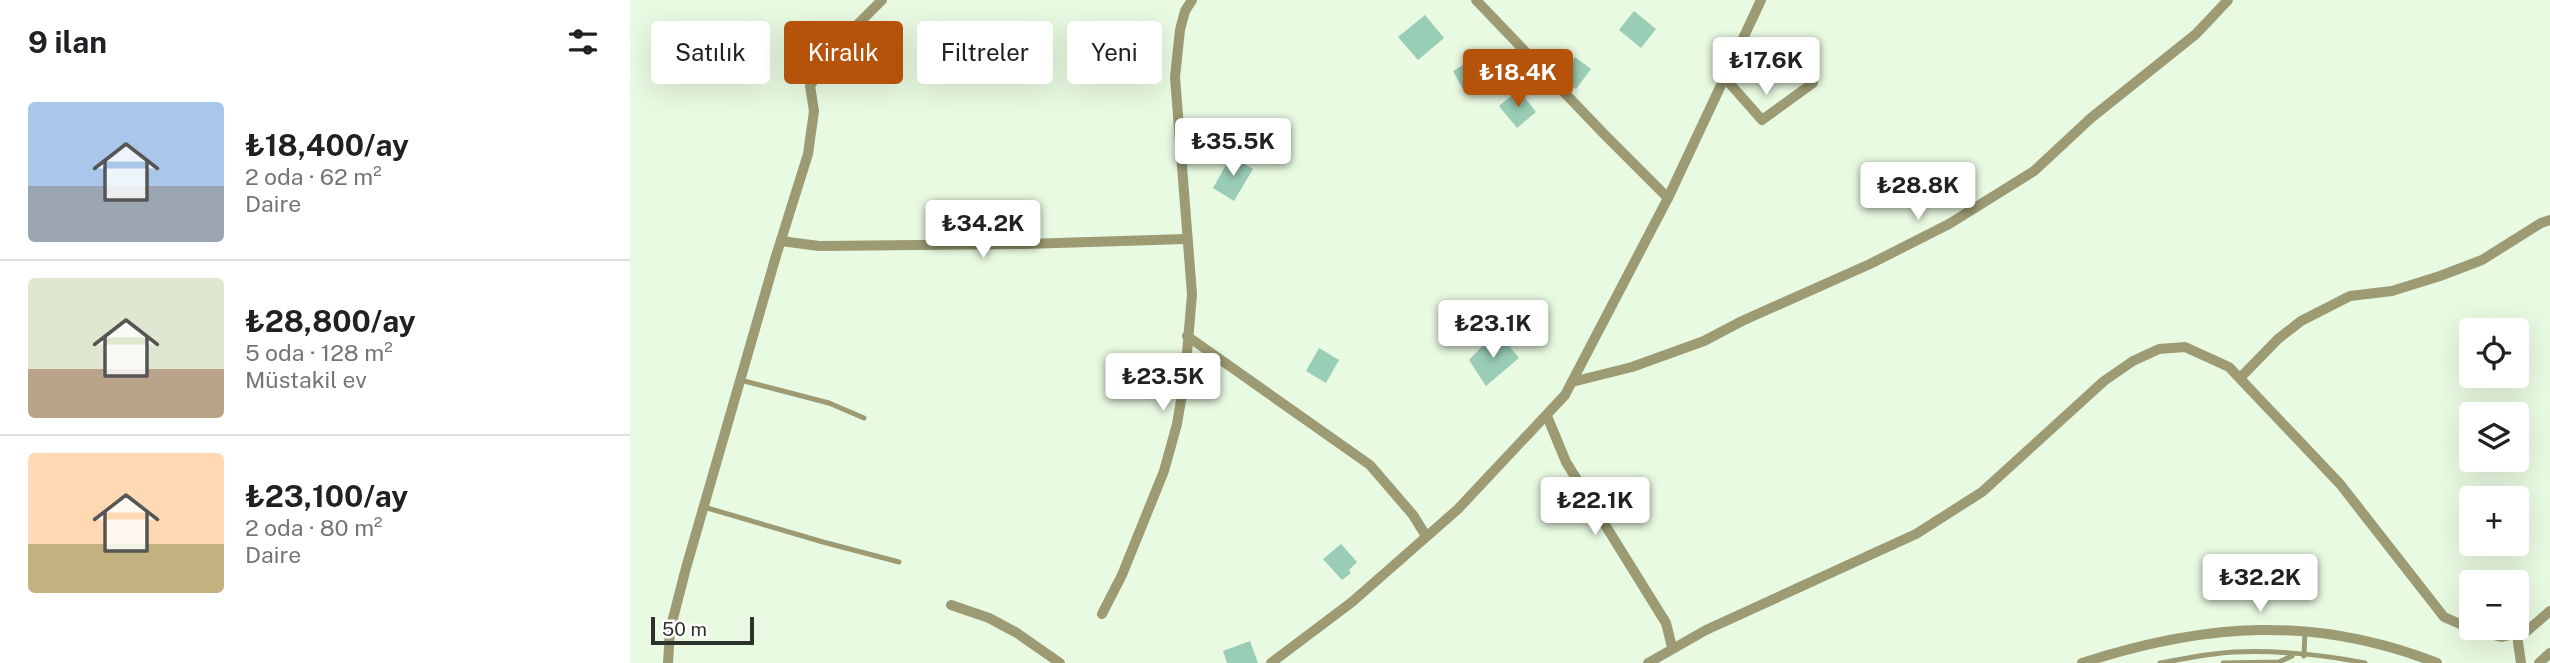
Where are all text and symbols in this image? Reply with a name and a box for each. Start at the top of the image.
chip: Satılık [651,21,770,84]
chip: Kiralık [784,21,903,84]
chip: Filtreler [917,21,1053,84]
chip: Yeni [1067,21,1162,84]
icon: filters [564,23,602,61]
text: 9 ilan [28,24,107,60]
pin: ₺17.6K [1709,38,1823,97]
text: ₺17.6K [1729,46,1803,73]
pin: ₺18.4K [1461,50,1575,109]
text: ₺18.4K [1479,58,1557,85]
pin: ₺35.5K [1176,118,1290,178]
text: ₺18,400/ay [245,127,409,163]
text: ₺35.5K [1191,127,1275,154]
icon: home [84,130,168,214]
pin: ₺28.8K [1861,162,1975,222]
text: 2 oda · 62 m² [245,163,382,190]
text: ₺28.8K [1876,171,1960,198]
text: Daire [245,190,301,217]
pin: ₺34.2K [926,201,1040,260]
text: ₺34.2K [941,209,1025,236]
pin: ₺23.1K [1436,300,1550,360]
text: ₺28,800/ay [245,303,416,339]
icon: home [84,306,168,390]
text: ₺23.1K [1454,309,1532,336]
map controls [2459,318,2529,640]
button: locate [2459,318,2529,388]
text: 5 oda · 128 m² [245,339,393,366]
pin: ₺23.5K [1106,354,1220,413]
text: ₺23.5K [1121,362,1205,389]
text: Müstakil ev [245,366,367,393]
button: layers [2459,402,2529,472]
pin: ₺22.1K [1538,477,1652,537]
text: ₺23,100/ay [245,478,408,514]
icon: home [84,481,168,565]
text: ₺22.1K [1557,486,1633,513]
button: + [2459,486,2529,556]
text: 2 oda · 80 m² [245,514,383,541]
text: Daire [245,541,301,568]
pin: ₺32.2K [2203,554,2317,614]
text: ₺32.2K [2219,563,2301,590]
button: − [2459,570,2529,640]
scale bar [651,614,754,646]
text: 50 m [662,618,707,640]

